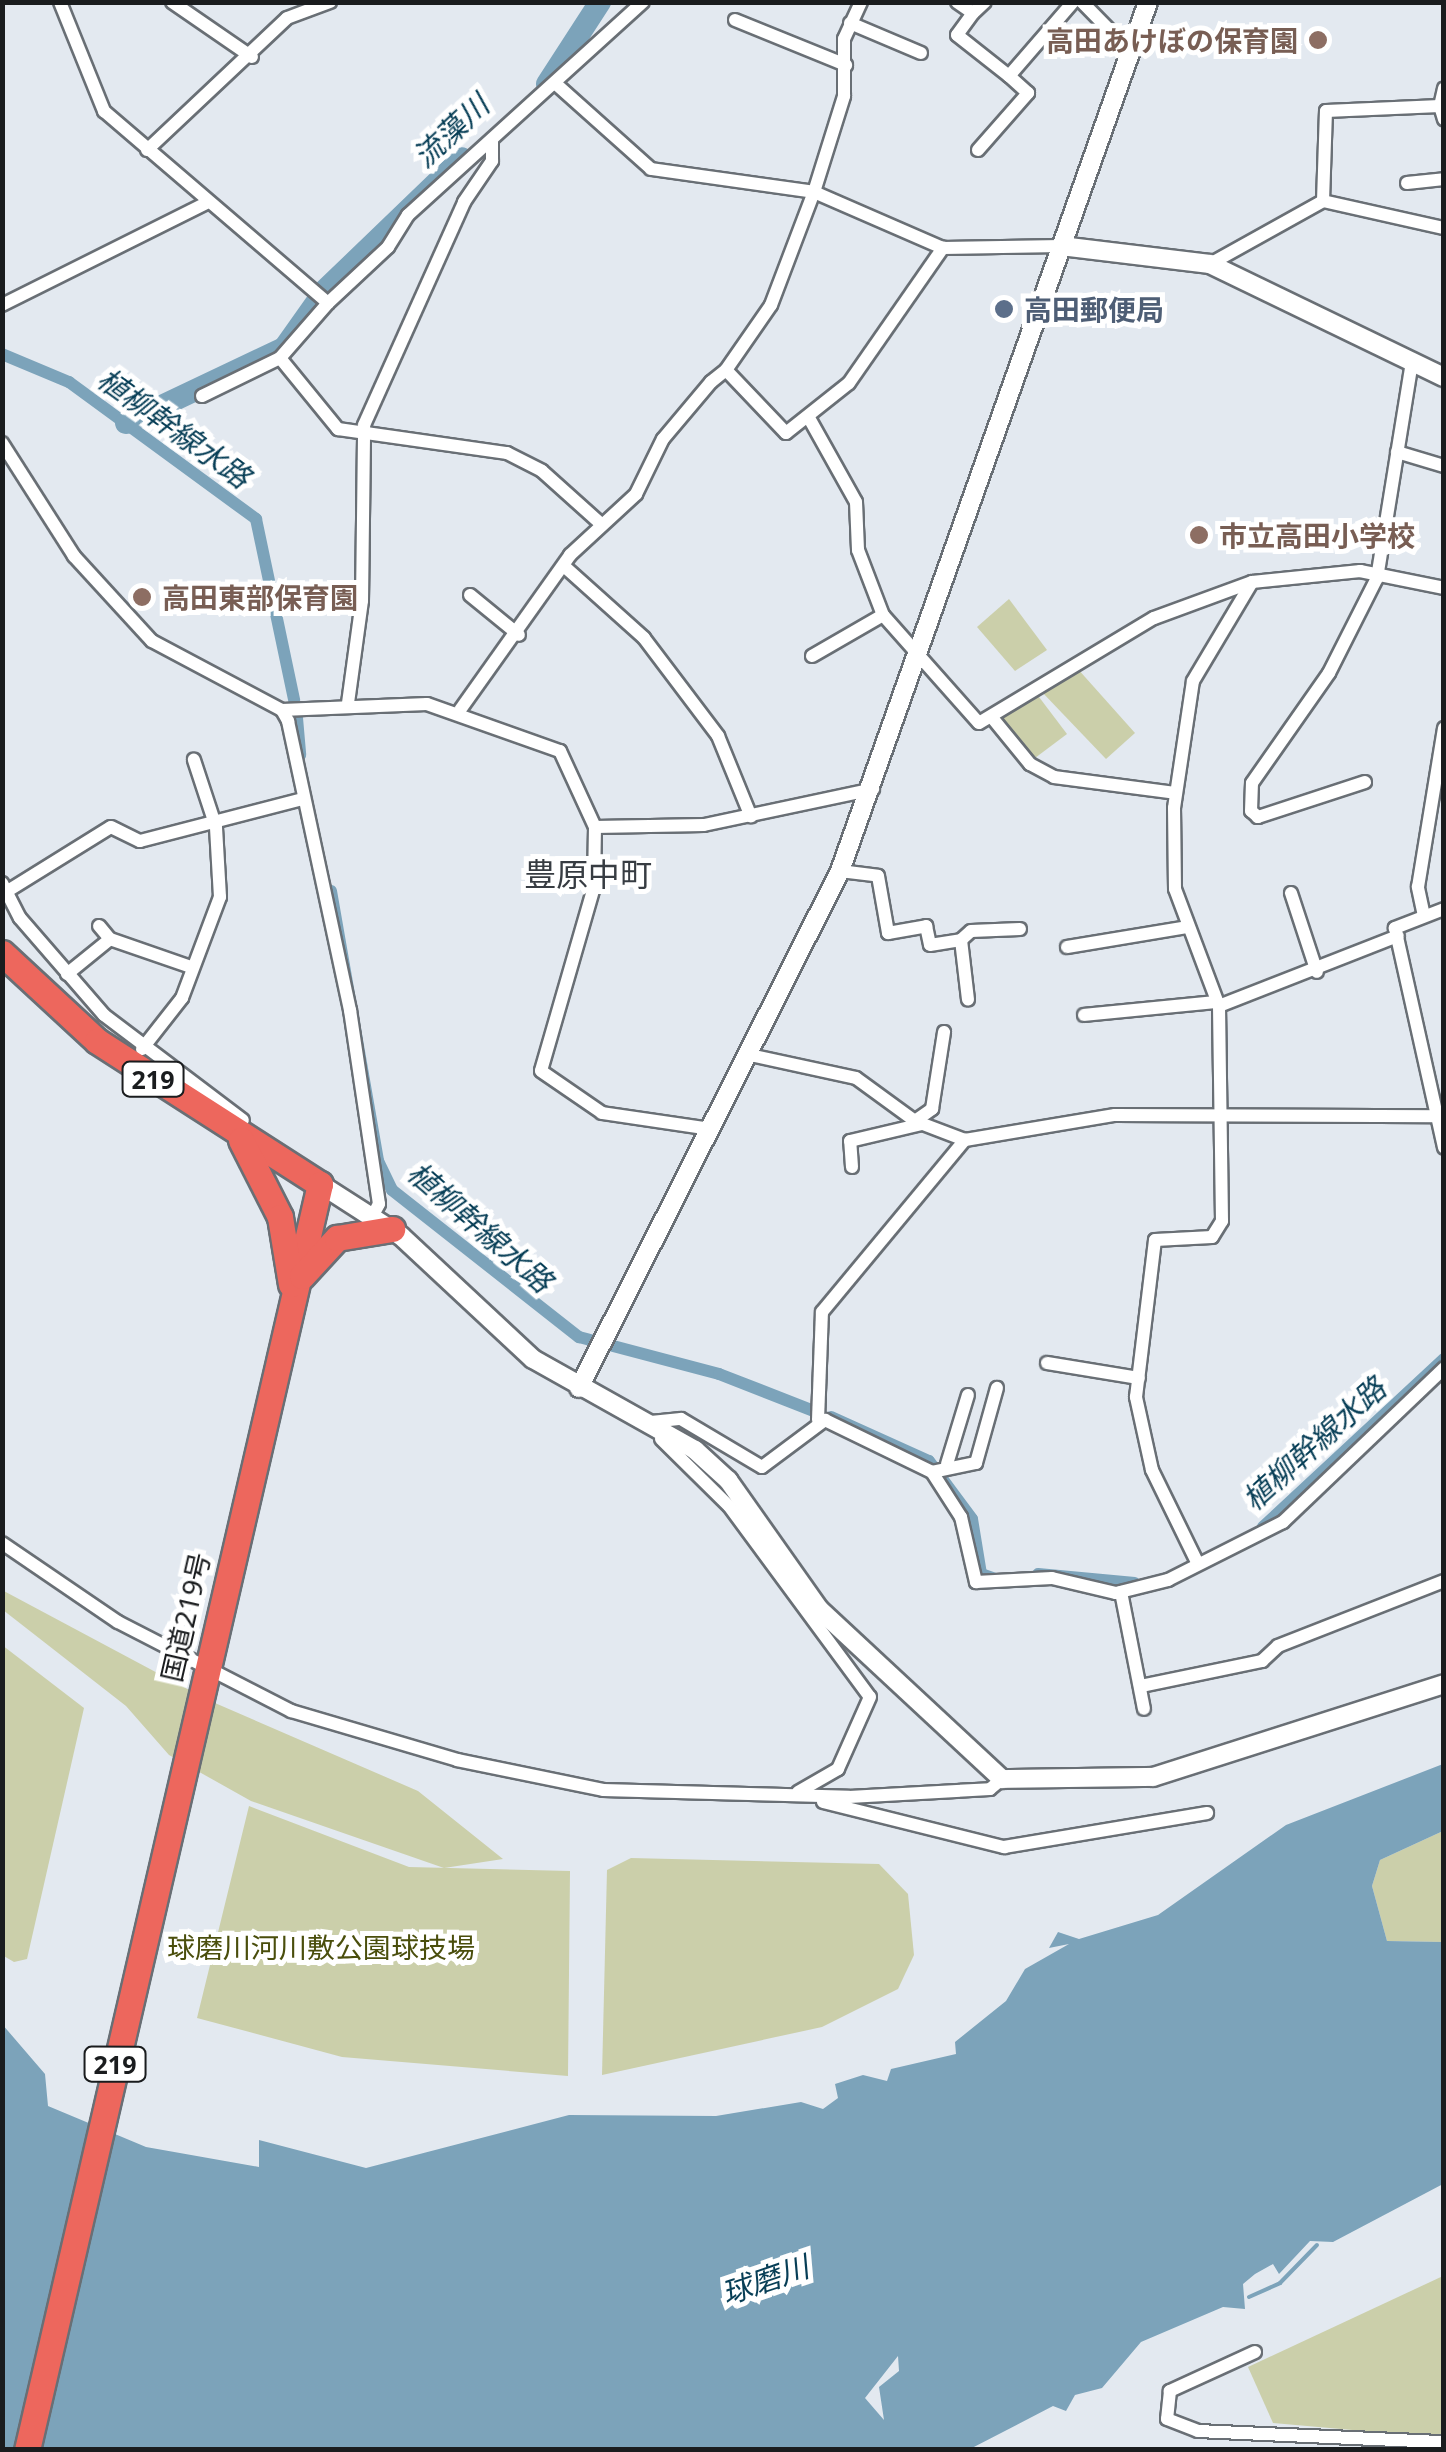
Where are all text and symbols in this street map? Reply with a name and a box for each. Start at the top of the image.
place label: 高田あけぼの保育園 [1046,23,1298,57]
marker: 高田あけぼの保育園 [1307,29,1329,51]
water label: 流藻川 [406,87,496,175]
place label: 高田郵便局 [1024,292,1164,326]
marker: 高田郵便局 [993,298,1015,320]
water label: 植柳幹線水路 [91,361,257,495]
place label: 市立高田小学校 [1219,518,1415,552]
marker: 市立高田小学校 [1188,524,1210,546]
place label: 高田東部保育園 [162,580,358,614]
marker: 高田東部保育園 [131,586,153,608]
district label: 豊原中町 [524,855,652,893]
road number: 219 [120,1059,186,1099]
water label: 植柳幹線水路 [400,1154,560,1300]
water label: 植柳幹線水路 [1235,1370,1393,1518]
street label: 国道219号 [154,1549,216,1685]
park label: 球磨川河川敷公園球技場 [167,1930,475,1964]
road number: 219 [82,2044,148,2084]
water label: 球磨川 [717,2248,813,2312]

